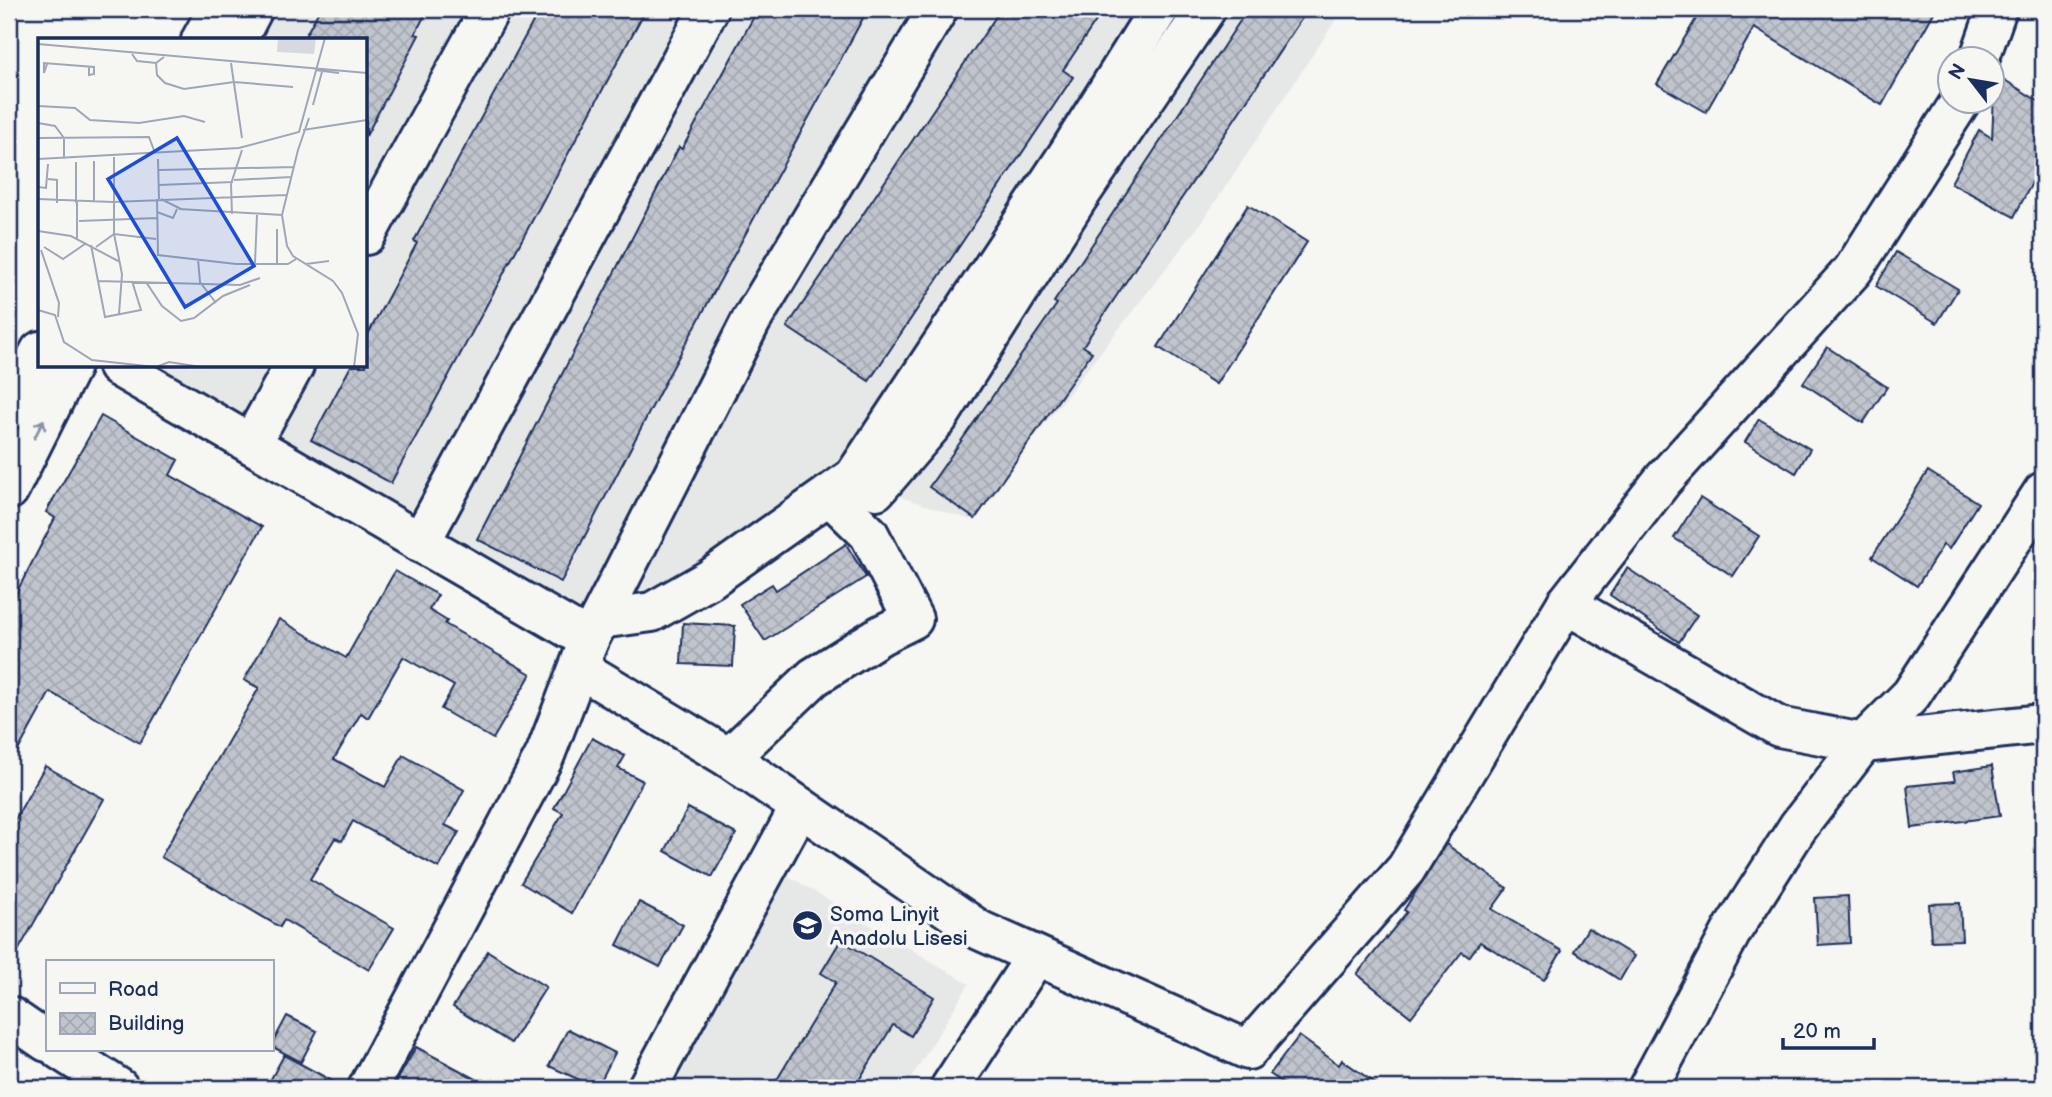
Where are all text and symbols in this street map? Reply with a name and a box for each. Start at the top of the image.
inset map [38,38,368,368]
north arrow [1937,46,2007,116]
text: N [1944,60,1971,84]
one-way arrow [33,419,47,440]
place label: Soma Linyit Anadolu Lisesi [830,902,968,951]
school or university icon: Soma Linyit Anadolu Lisesi [790,909,824,943]
legend [46,960,273,1052]
text: Road [108,977,159,1002]
scale bar [1783,1006,1874,1050]
text: Building [108,1011,184,1036]
text: 20 m [1793,1019,1841,1044]

